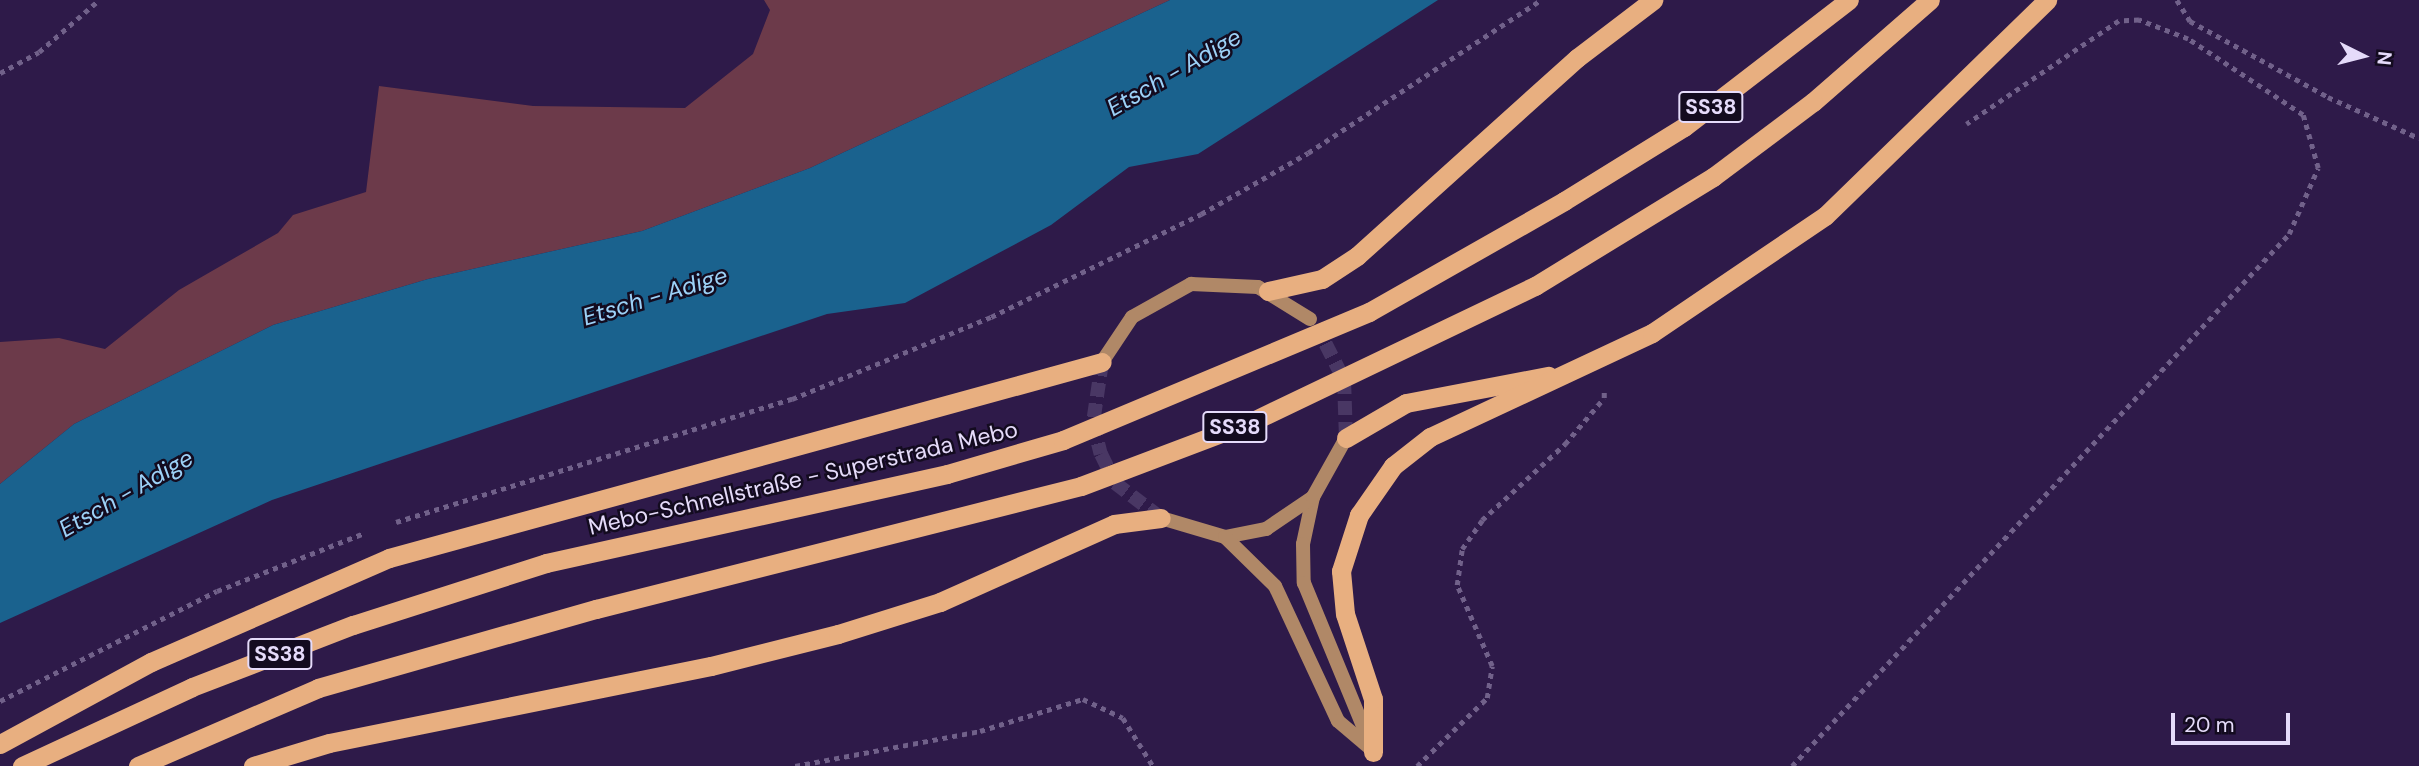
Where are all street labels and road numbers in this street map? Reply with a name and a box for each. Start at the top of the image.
road number: SS38 [1678,90,1744,124]
road number: SS38 [1202,410,1268,444]
street label: Mebo-Schnellstraße - Superstrada Mebo [586,415,1020,541]
road number: SS38 [247,636,313,672]

